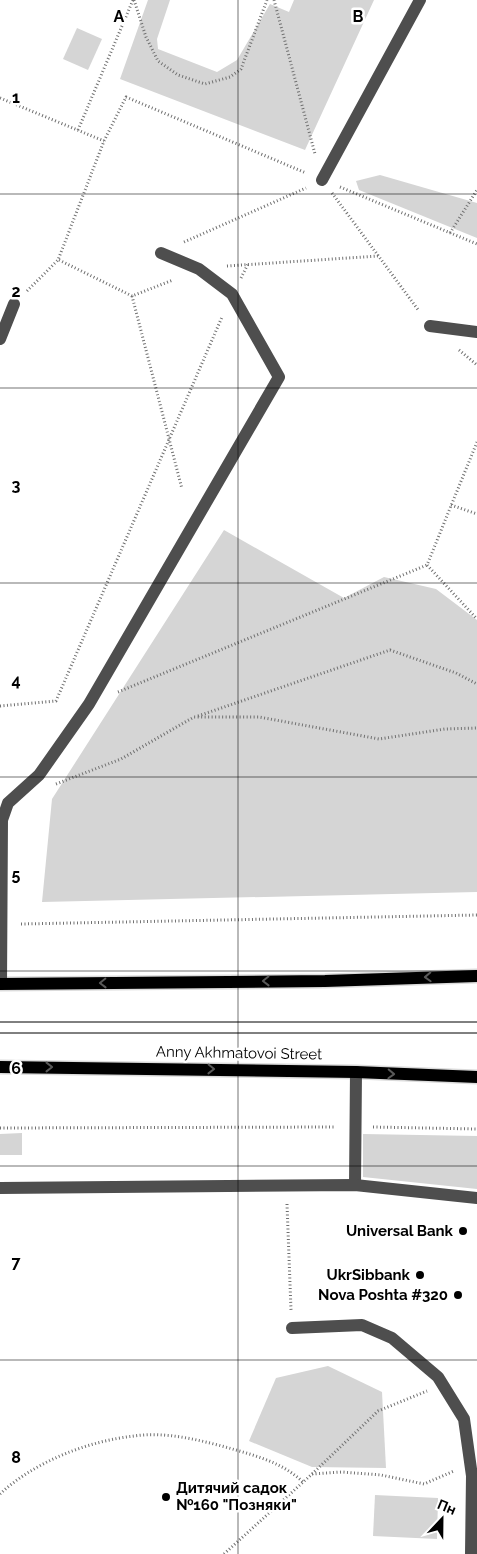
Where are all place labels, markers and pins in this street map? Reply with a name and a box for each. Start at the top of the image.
place label: Universal Bank [346,1222,454,1240]
marker: Universal Bank [457,1225,469,1237]
place label: UkrSibbank [327,1266,411,1284]
marker: UkrSibbank [414,1269,426,1281]
place label: Nova Poshta #320 [318,1286,448,1304]
marker: Nova Poshta #320 [452,1289,464,1301]
place label: Дитячий садок №160 "Позняки" [176,1479,297,1514]
marker: Дитячий садок №160 "Позняки" [160,1491,172,1503]

